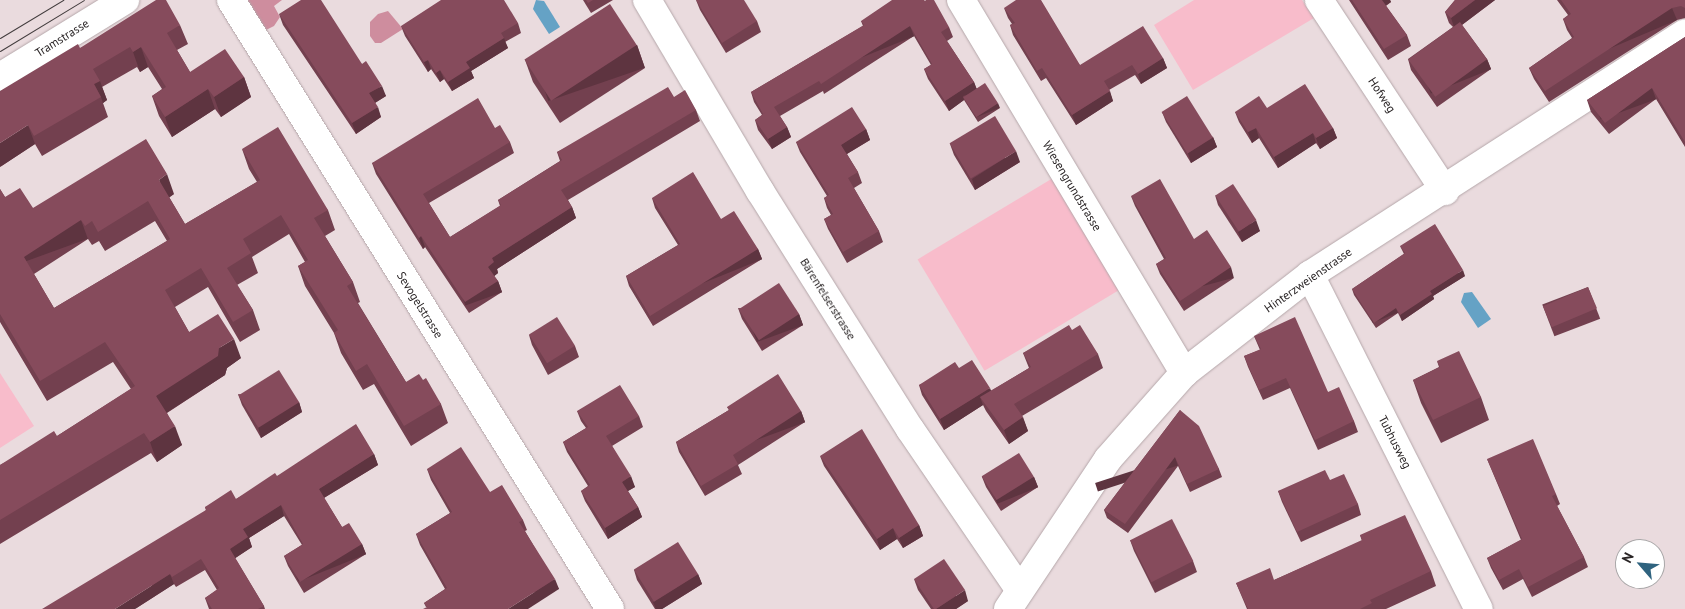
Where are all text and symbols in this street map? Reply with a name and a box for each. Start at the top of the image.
street label: Tramstrasse [33,16,91,60]
street label: Hofweg [1365,75,1399,115]
street label: Wiesengrundstrasse [1039,138,1105,234]
street label: Hinterzweienstrasse [1262,244,1354,316]
street label: Bärenfelserstrasse [797,256,859,342]
street label: Sevogelstrasse [394,269,446,341]
street label: Tubhusweg [1376,413,1414,471]
north arrow [1615,539,1665,589]
text: N [1617,549,1638,566]

